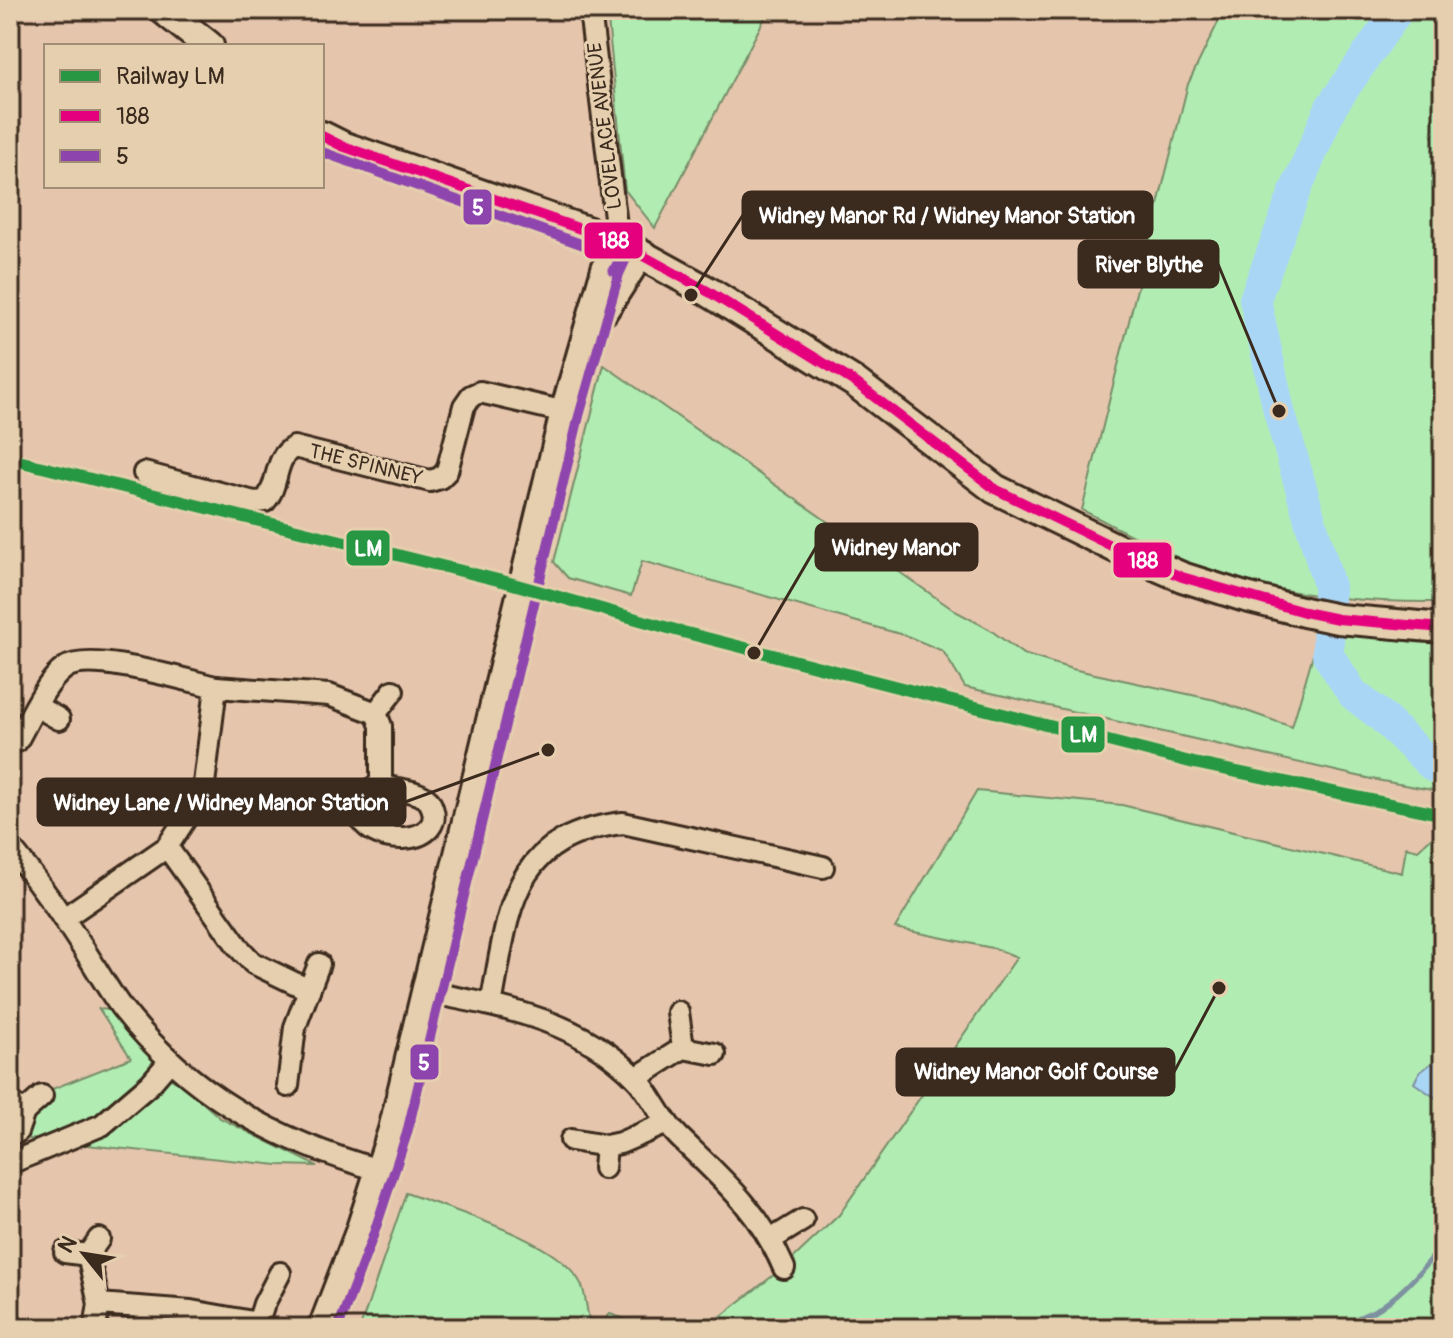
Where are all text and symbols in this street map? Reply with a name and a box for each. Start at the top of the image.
street label: LOVELACE AVENUE [582,41,627,211]
legend [44,44,324,188]
text: Railway LM [116,62,225,91]
text: 188 [116,102,150,131]
text: 5 [116,142,129,171]
line badge: 5 [462,188,493,226]
callout: Widney Manor Rd / Widney Manor Station [743,192,1152,238]
text: 5 [472,194,484,222]
text: Widney Manor Rd / Widney Manor Station [759,202,1135,230]
line badge: 188 [583,221,644,260]
text: 188 [599,227,629,255]
callout: River Blythe [1079,241,1218,287]
text: River Blythe [1095,251,1204,279]
street label: THE SPINNEY [307,438,425,491]
callout: Widney Manor [816,524,977,570]
line badge: LM [345,529,391,567]
text: Widney Manor [832,534,962,562]
text: LM [354,535,382,563]
line badge: 188 [1112,541,1173,579]
text: 188 [1128,547,1158,575]
line badge: LM [1060,715,1106,754]
text: LM [1069,721,1097,749]
callout: Widney Lane / Widney Manor Station [38,779,405,825]
text: Widney Lane / Widney Manor Station [53,789,389,817]
line badge: 5 [409,1043,440,1081]
text: 5 [418,1049,430,1077]
callout: Widney Manor Golf Course [897,1049,1174,1095]
text: Widney Manor Golf Course [914,1058,1159,1086]
north arrow [44,1214,124,1294]
text: N [52,1231,83,1258]

